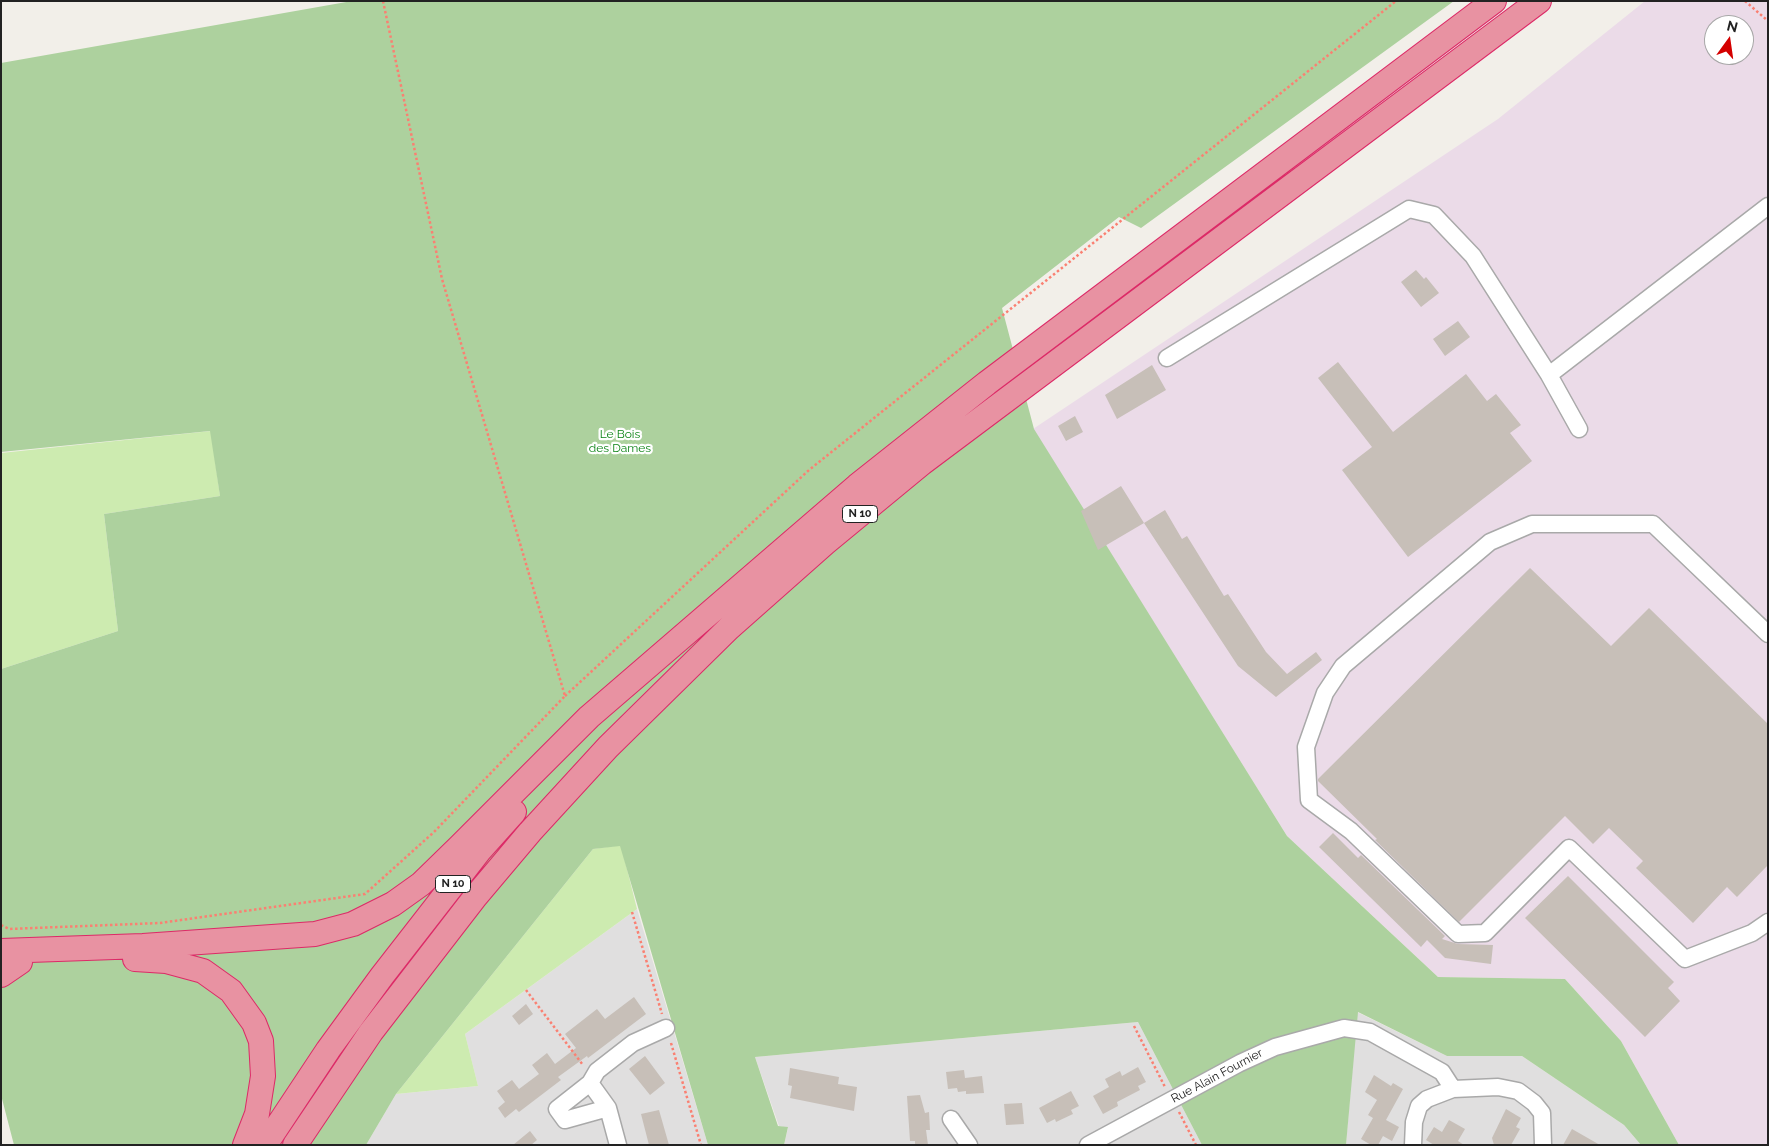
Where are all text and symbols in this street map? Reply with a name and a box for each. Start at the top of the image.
north arrow [1704,15,1754,65]
text: N [1725,17,1740,35]
park label: Le Bois des Dames [589,427,651,455]
road number: N 10 [842,506,878,522]
road number: N 10 [436,876,470,892]
street label: Rue Alain Fournier [1169,1046,1265,1106]

